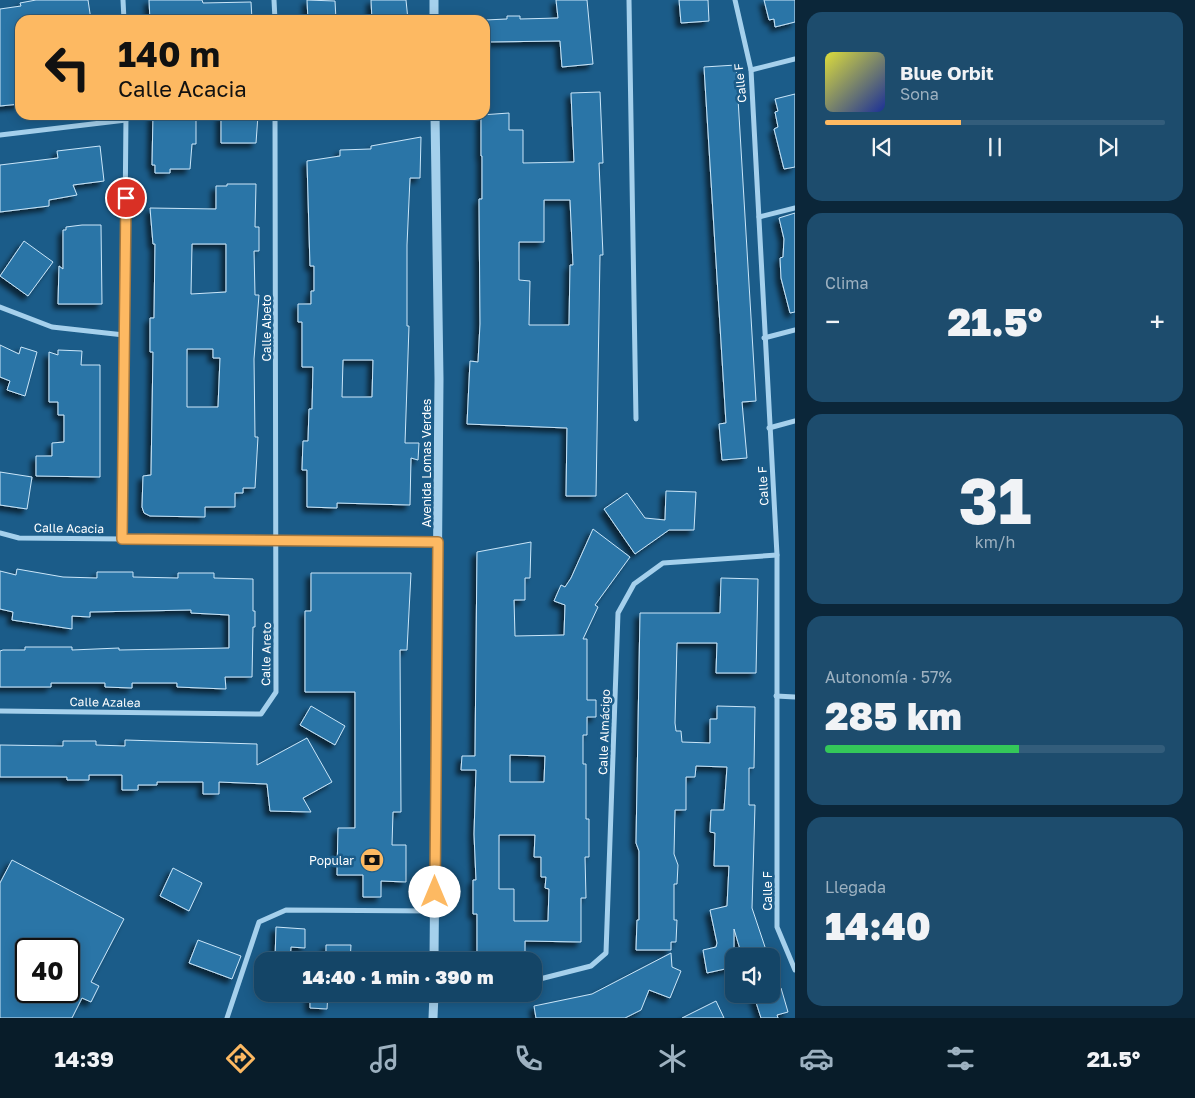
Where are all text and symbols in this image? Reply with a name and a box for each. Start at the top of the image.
text: 140 m [118,33,220,75]
icon: left [35,35,100,100]
text: Blue Orbit [900,61,994,84]
street label: Calle F [730,63,750,103]
text: Calle Acacia [118,75,247,102]
text: Sona [900,84,939,104]
icon: previous [868,133,896,161]
icon: pause [981,133,1009,161]
icon: next [1094,133,1122,161]
pin [105,177,147,219]
icon: arrive [112,184,140,212]
text: Clima [825,273,869,293]
street label: Calle Abeto [259,295,274,361]
text: 21.5° [948,299,1042,344]
text: − [825,305,840,338]
text: + [1150,305,1165,338]
street label: Avenida Lomas Verdes [419,399,434,527]
text: 31 [958,460,1032,538]
street label: Calle F [754,466,772,506]
street label: Calle Acacia [34,520,104,536]
text: km/h [975,532,1015,552]
street label: Calle Areto [258,622,274,686]
text: Autonomía · 57% [825,667,952,687]
street label: Calle Almácigo [595,689,613,775]
text: 285 km [825,693,962,738]
street label: Calle Azalea [69,694,141,710]
bank icon: Popular [359,847,385,873]
place label: Popular [309,853,354,868]
position arrow [408,865,460,917]
street label: Calle F [760,871,775,911]
text: Llegada [825,877,886,897]
text: 14:40 [825,903,931,948]
speed limit sign: 40 [15,938,80,1003]
map controls [725,948,780,1003]
button: sound [725,948,780,1003]
text: 14:40 · 1 min · 390 m [303,965,493,988]
icon: directions [223,1041,258,1076]
icon: music [367,1041,402,1076]
icon: phone [511,1041,546,1076]
icon: climate [655,1041,690,1076]
icon: car [799,1041,834,1076]
icon: filters [943,1041,978,1076]
text: 14:39 [54,1045,114,1072]
text: 21.5° [1087,1045,1140,1072]

